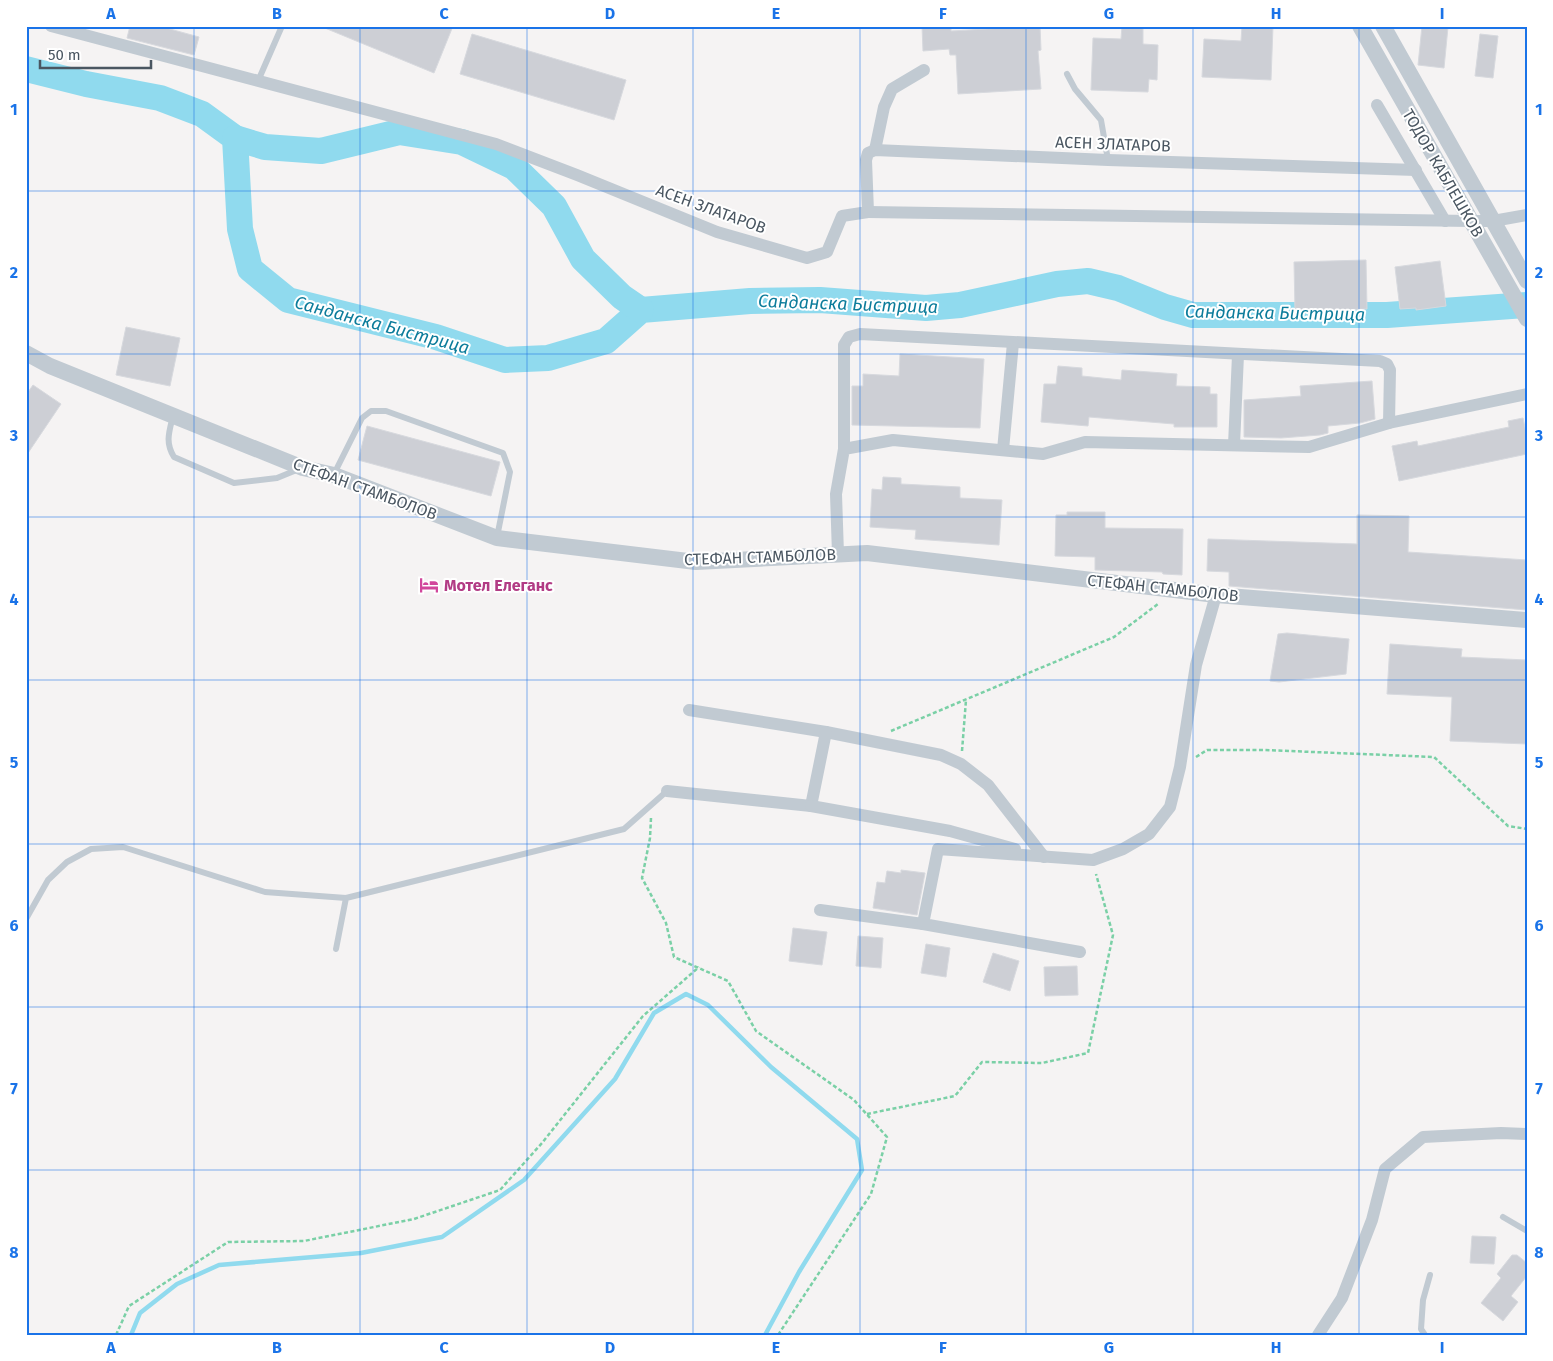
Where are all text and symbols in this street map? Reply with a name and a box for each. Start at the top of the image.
text: A [105,4,116,23]
text: B [272,4,282,23]
text: C [439,4,449,23]
text: D [605,4,615,23]
text: E [772,4,780,23]
text: F [939,4,947,23]
text: G [1104,4,1114,23]
text: H [1271,4,1281,23]
text: I [1440,4,1444,23]
scale bar [40,38,151,70]
text: 50 m [48,46,81,64]
text: 1 [10,100,18,119]
text: 1 [1535,100,1543,119]
street label: ТОДОР КАБЛЕШКОВ [1399,106,1488,241]
street label: АСЕН ЗЛАТАРОВ [1055,132,1171,156]
street label: АСЕН ЗЛАТАРОВ [653,180,769,238]
text: 2 [10,263,18,282]
text: 2 [1535,263,1543,282]
water label: Санданска Бистрица [758,290,938,318]
water label: Санданска Бистрица [292,291,472,359]
water label: Санданска Бистрица [1185,300,1365,326]
text: 3 [9,426,18,445]
text: 3 [1534,426,1543,445]
street label: СТЕФАН СТАМБОЛОВ [290,454,440,524]
street label: СТЕФАН СТАМБОЛОВ [684,545,837,569]
street label: СТЕФАН СТАМБОЛОВ [1086,571,1240,605]
hotel icon: Мотел Елеганс [418,574,440,596]
place label: Мотел Елеганс [444,576,553,595]
text: 4 [9,590,19,609]
text: 4 [1534,590,1544,609]
text: 5 [10,753,19,772]
text: 5 [1535,753,1544,772]
text: 6 [9,916,19,935]
text: 6 [1534,916,1544,935]
text: 7 [10,1079,18,1098]
text: 7 [1535,1079,1543,1098]
text: 8 [9,1243,19,1262]
text: 8 [1534,1243,1544,1262]
text: A [105,1338,116,1357]
text: B [272,1338,282,1357]
text: C [439,1338,449,1357]
text: D [605,1338,615,1357]
text: E [772,1338,780,1357]
text: F [939,1338,947,1357]
text: G [1104,1338,1114,1357]
text: H [1271,1338,1281,1357]
text: I [1440,1338,1444,1357]

